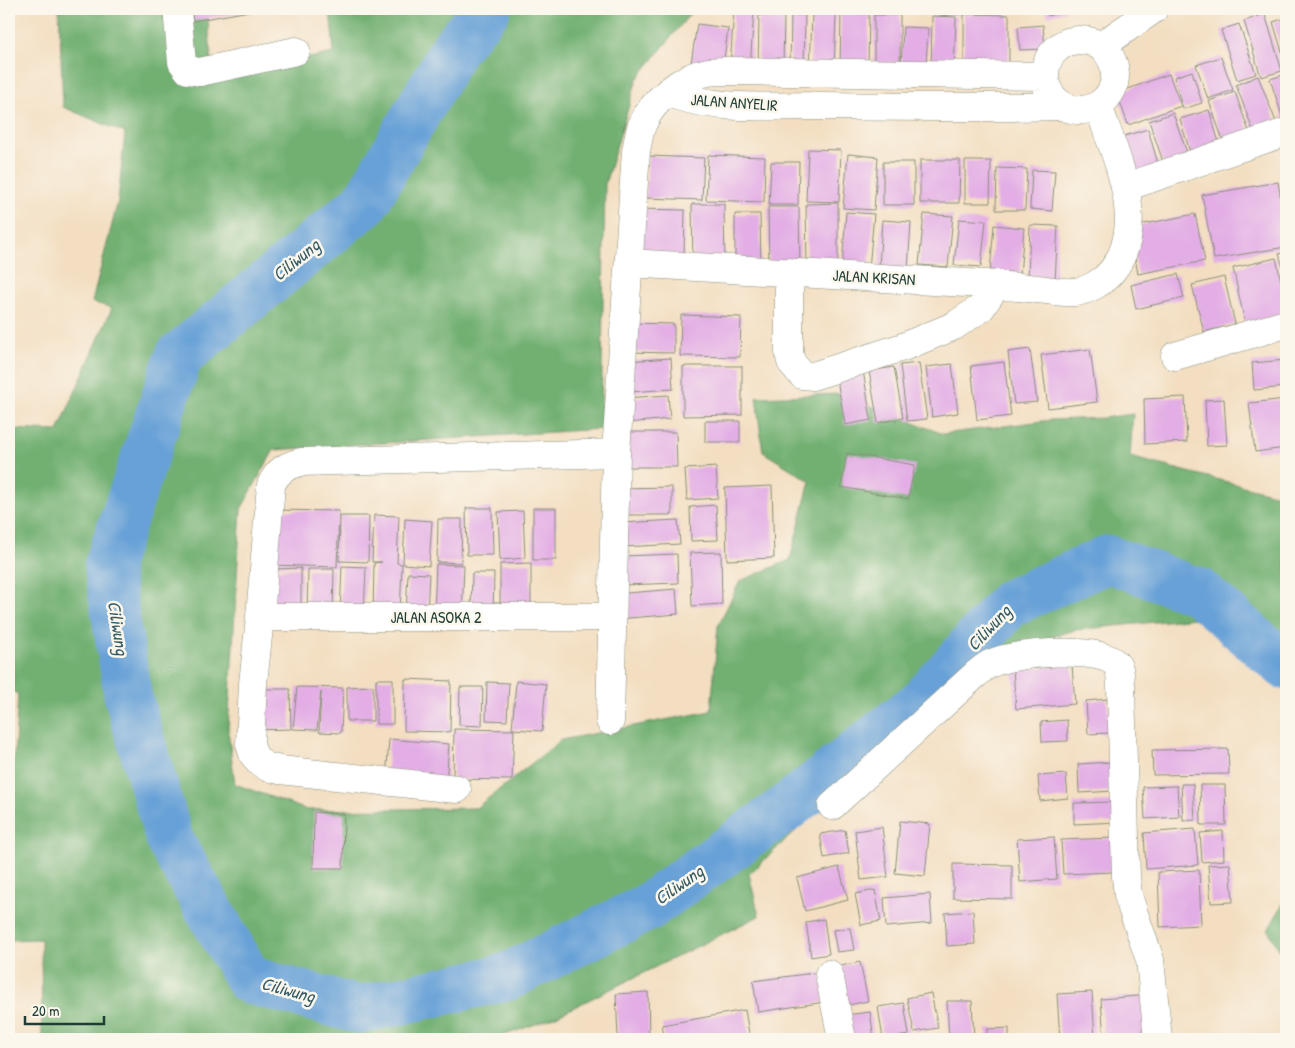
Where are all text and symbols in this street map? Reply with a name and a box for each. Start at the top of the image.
street label: JALAN ANYELIR [690,88,778,116]
water label: Ciliwung [267,232,325,286]
street label: JALAN KRISAN [832,264,916,290]
water label: Ciliwung [102,599,135,658]
water label: Ciliwung [961,599,1017,656]
street label: JALAN ASOKA 2 [390,606,482,628]
water label: Ciliwung [649,858,709,910]
water label: Ciliwung [259,970,319,1009]
scale bar [25,993,104,1025]
text: 20 m [32,1000,59,1021]

